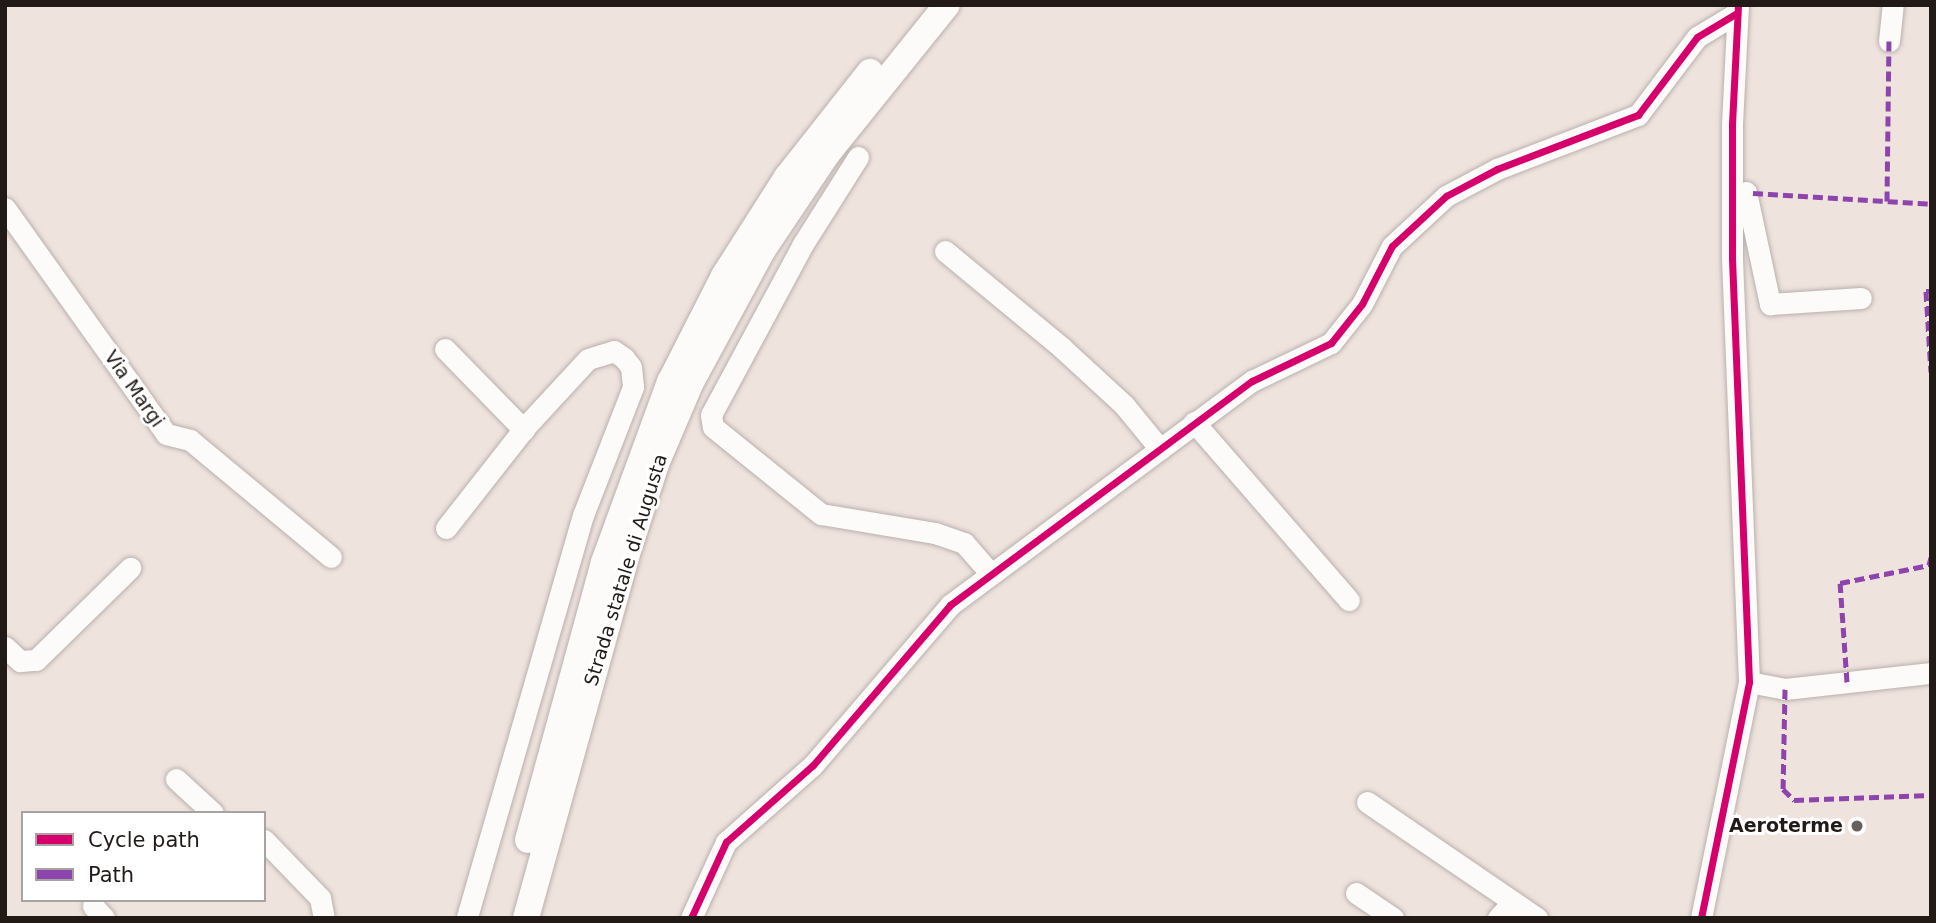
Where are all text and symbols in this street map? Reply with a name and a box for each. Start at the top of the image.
street label: Via Margi [99,346,169,432]
street label: Strada statale di Augusta [580,451,672,689]
legend [21,811,266,902]
place label: Aeroterme [1729,815,1843,837]
marker: Aeroterme [1849,818,1865,834]
text: Cycle path [88,828,200,852]
text: Path [88,863,134,887]

